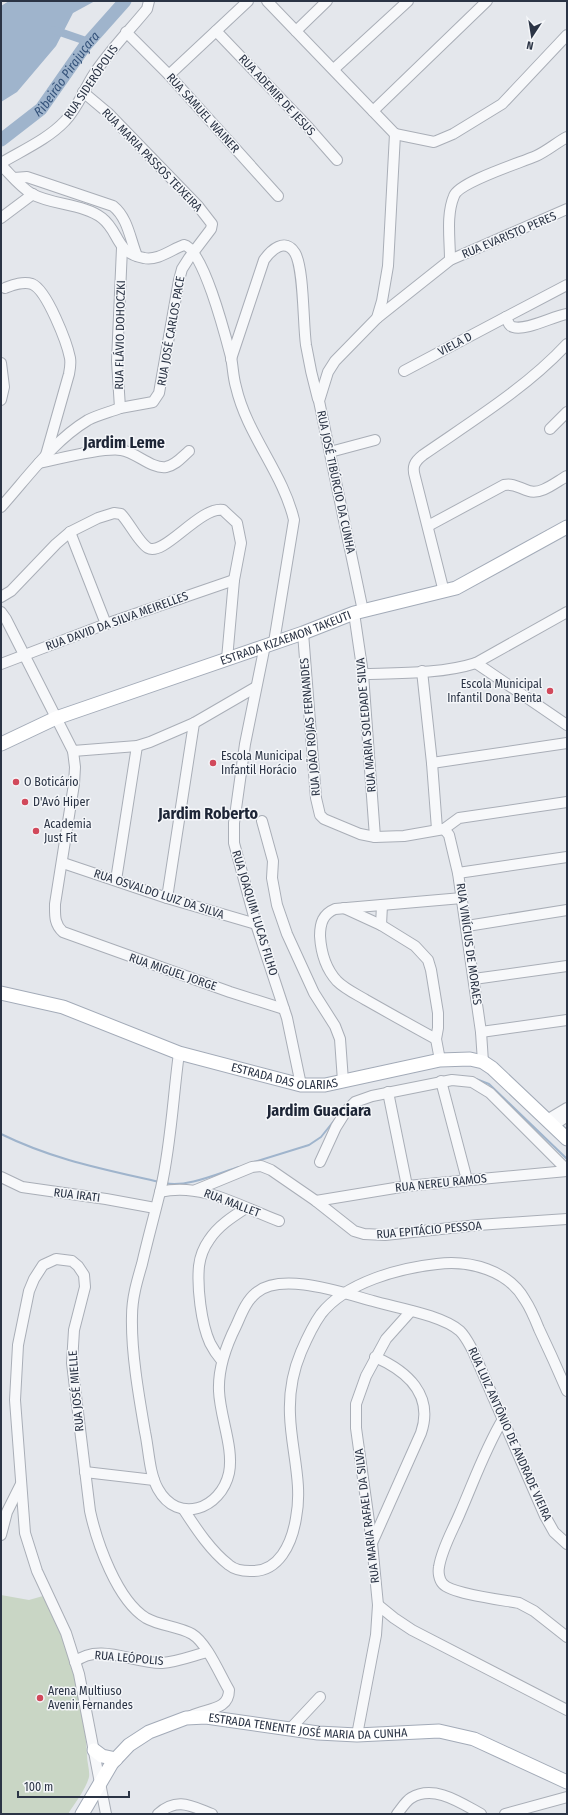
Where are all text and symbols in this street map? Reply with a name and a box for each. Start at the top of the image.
north arrow [512,16,552,56]
water label: Ribeirão Pirajuçara [31,28,103,120]
text: N [525,38,535,52]
street label: RUA SIDERÓPOLIS [60,42,121,122]
street label: RUA ADEMIR DE JESUS [236,52,318,138]
street label: RUA SAMUEL WAINER [164,70,243,156]
street label: RUA MARIA PASSOS TEIXEIRA [99,106,205,215]
street label: RUA EVARISTO PERES [460,209,558,261]
street label: RUA JOSÉ CARLOS PACE [153,274,188,387]
street label: RUA FLÁVIO DOHOCZKI [111,280,128,390]
street label: VIELA D [436,329,474,359]
street label: RUA JOSÉ TIBÚRCIO DA CUNHA [314,409,359,556]
district label: Jardim Leme [82,433,165,452]
street label: RUA DAVID DA SILVA MEIRELLES [44,589,190,653]
street label: ESTRADA KIZAEMON TAKEUTI [218,608,353,668]
street label: RUA MARIA SOLEDADE SILVA [353,656,379,793]
street label: RUA JOÃO ROJAS FERNANDES [296,657,323,797]
place label: Escola Municipal Infantil Dona Benta [447,677,542,705]
marker: Escola Municipal Infantil Dona Benta [545,686,555,696]
place label: Escola Municipal Infantil Horácio [221,749,302,777]
marker: Escola Municipal Infantil Horácio [208,758,218,768]
place label: O Boticário [24,775,79,789]
marker: O Boticário [11,777,21,787]
place label: D'Avó Hiper [33,795,90,809]
marker: D'Avó Hiper [20,797,30,807]
district label: Jardim Roberto [157,804,259,823]
place label: Academia Just Fit [44,817,92,845]
marker: Academia Just Fit [31,826,41,836]
street label: RUA JOAQUIM LUCAS FILHO [229,849,281,977]
street label: RUA OSVALDO LUIZ DA SILVA [92,866,227,922]
street label: RUA VINÍCIUS DE MORAES [454,882,485,1006]
street label: RUA MIGUEL JORGE [127,950,219,994]
street label: ESTRADA DAS OLARIAS [230,1060,339,1093]
district label: Jardim Guaciara [266,1101,371,1120]
street label: RUA NEREU RAMOS [394,1171,488,1195]
street label: RUA IRATI [53,1185,101,1205]
street label: RUA MALLET [202,1186,263,1220]
street label: RUA EPITÁCIO PESSOA [376,1217,483,1242]
street label: RUA LUIZ ANTÔNIO DE ANDRADE VIEIRA [465,1345,556,1524]
street label: RUA JOSÉ MIELLE [64,1350,87,1432]
street label: RUA MARIA RAFAEL DA SILVA [352,1447,382,1584]
street label: RUA LEÓPOLIS [94,1647,164,1668]
place label: Arena Multiuso Avenir Fernandes [48,1684,133,1712]
marker: Arena Multiuso Avenir Fernandes [35,1693,45,1703]
street label: ESTRADA TENENTE JOSÉ MARIA DA CUNHA [208,1710,408,1742]
scale bar [18,1773,129,1799]
text: 100 m [24,1780,53,1794]

